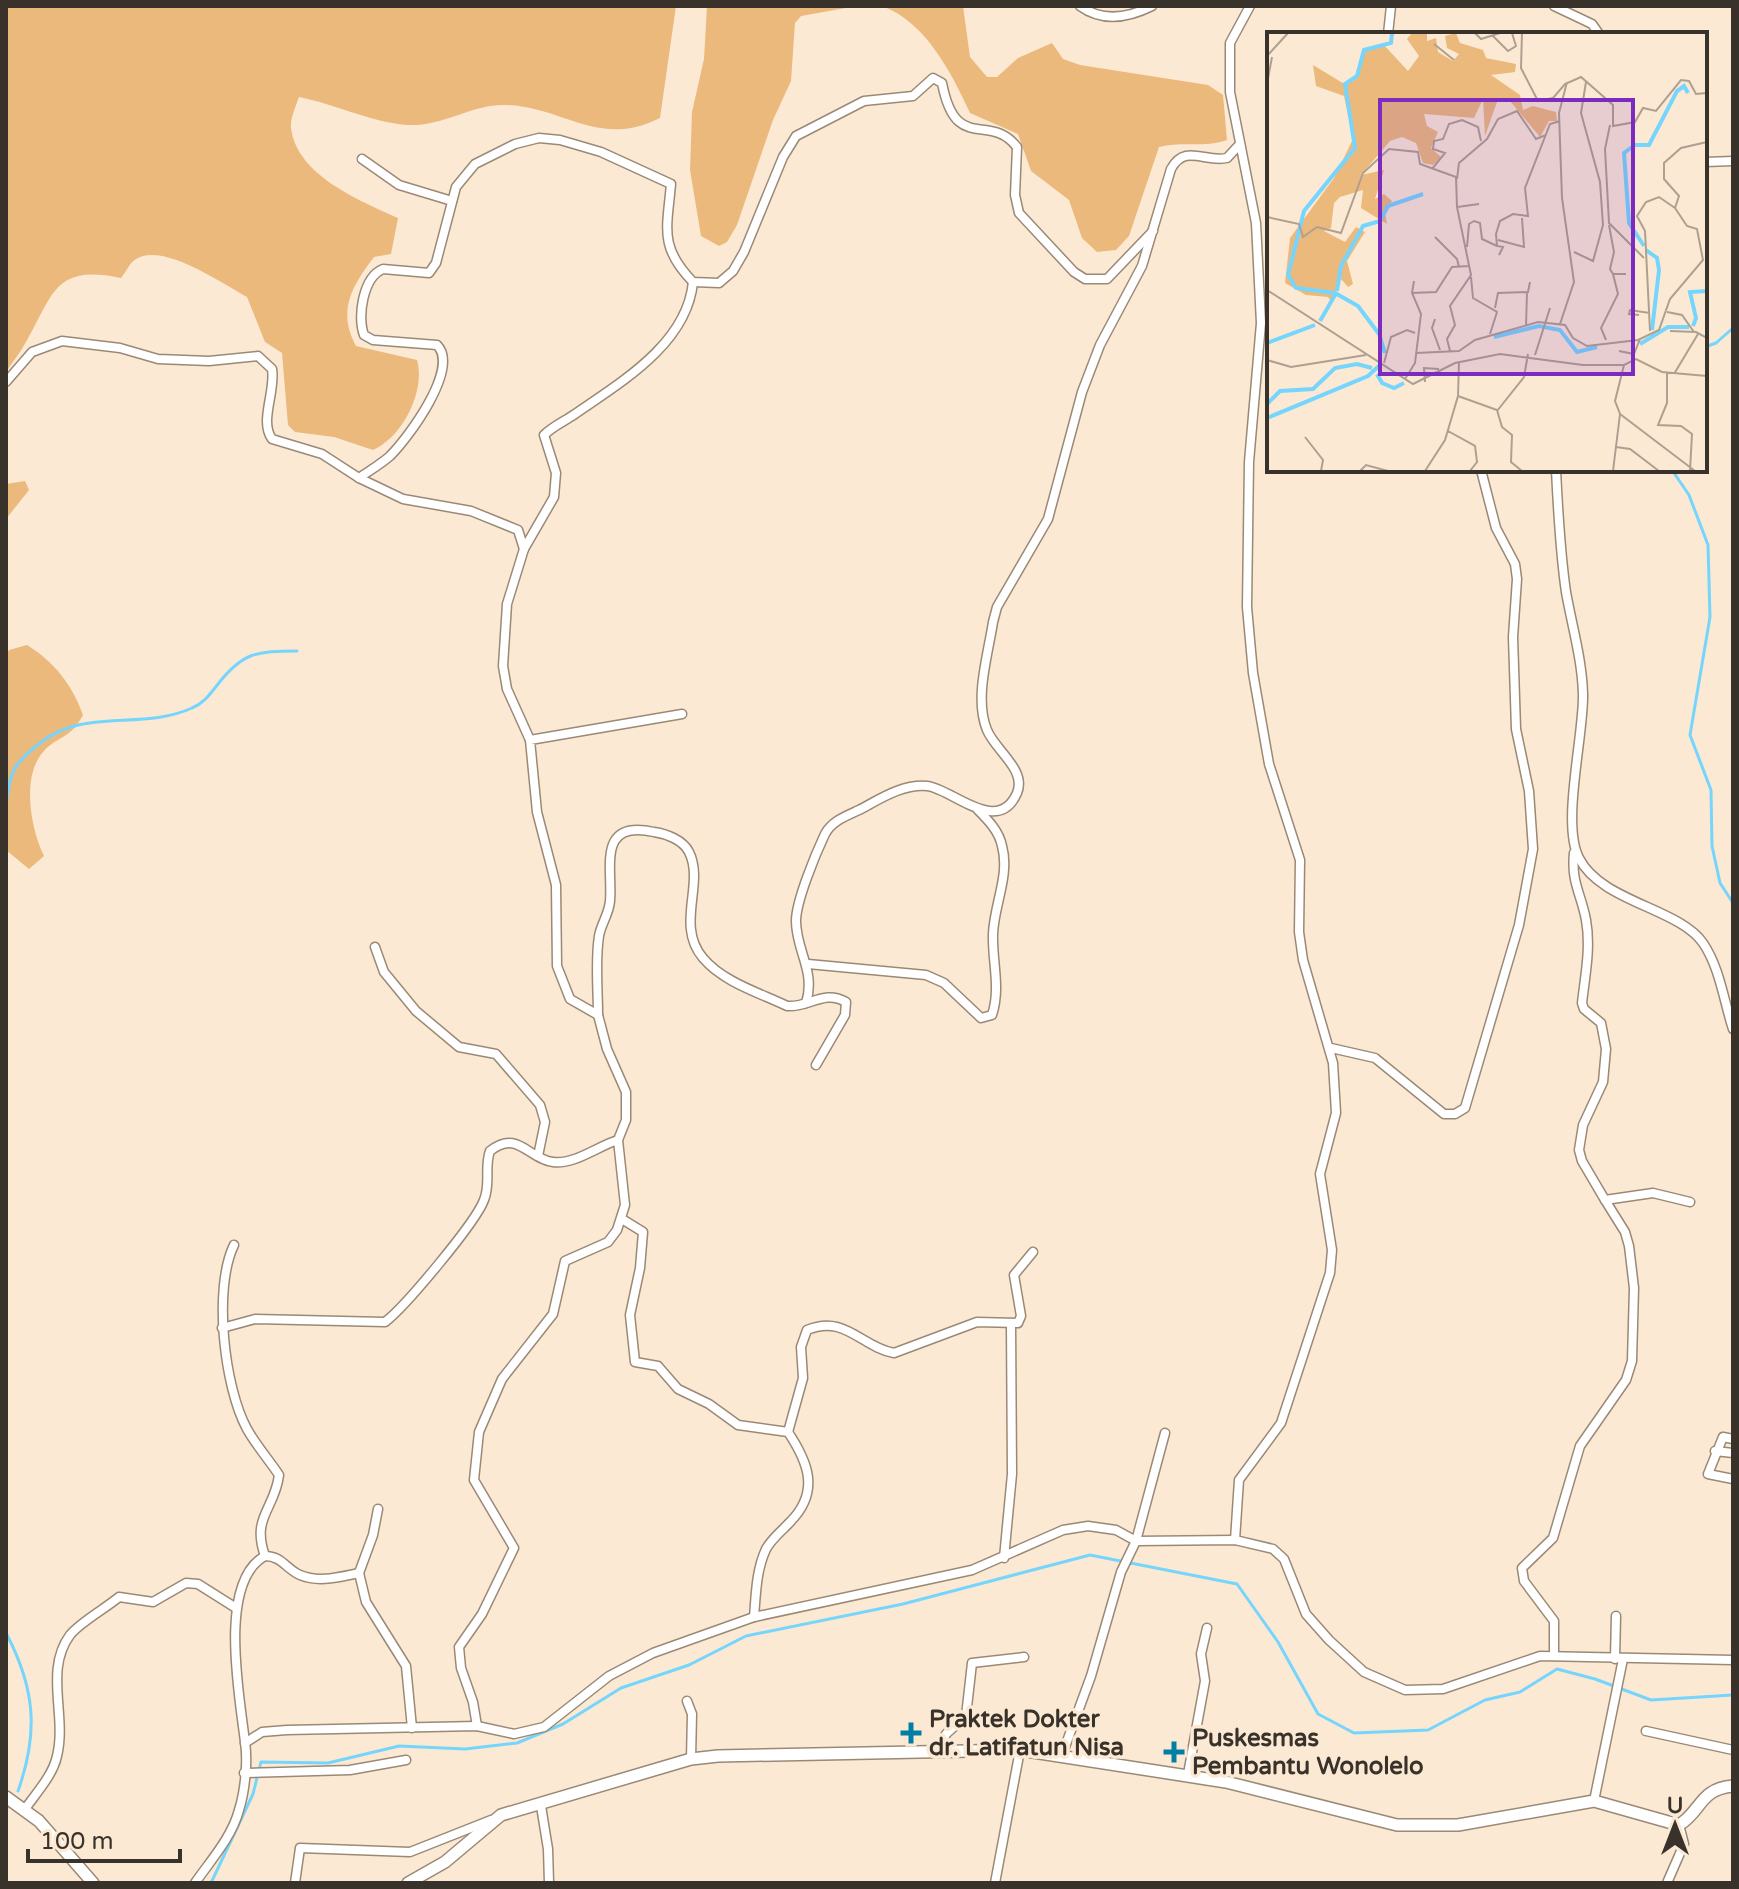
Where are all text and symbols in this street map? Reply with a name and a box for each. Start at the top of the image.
inset map [1267,32,1707,472]
place label: Praktek Dokter dr. Latifatun Nisa [929,1705,1124,1762]
marker: Praktek Dokter dr. Latifatun Nisa [900,1722,922,1744]
place label: Puskesmas Pembantu Wonolelo [1192,1724,1424,1781]
marker: Puskesmas Pembantu Wonolelo [1163,1741,1185,1763]
north arrow [1635,1785,1715,1865]
text: U [1667,1793,1683,1819]
scale bar [28,1813,180,1863]
text: 100 m [40,1827,114,1856]

